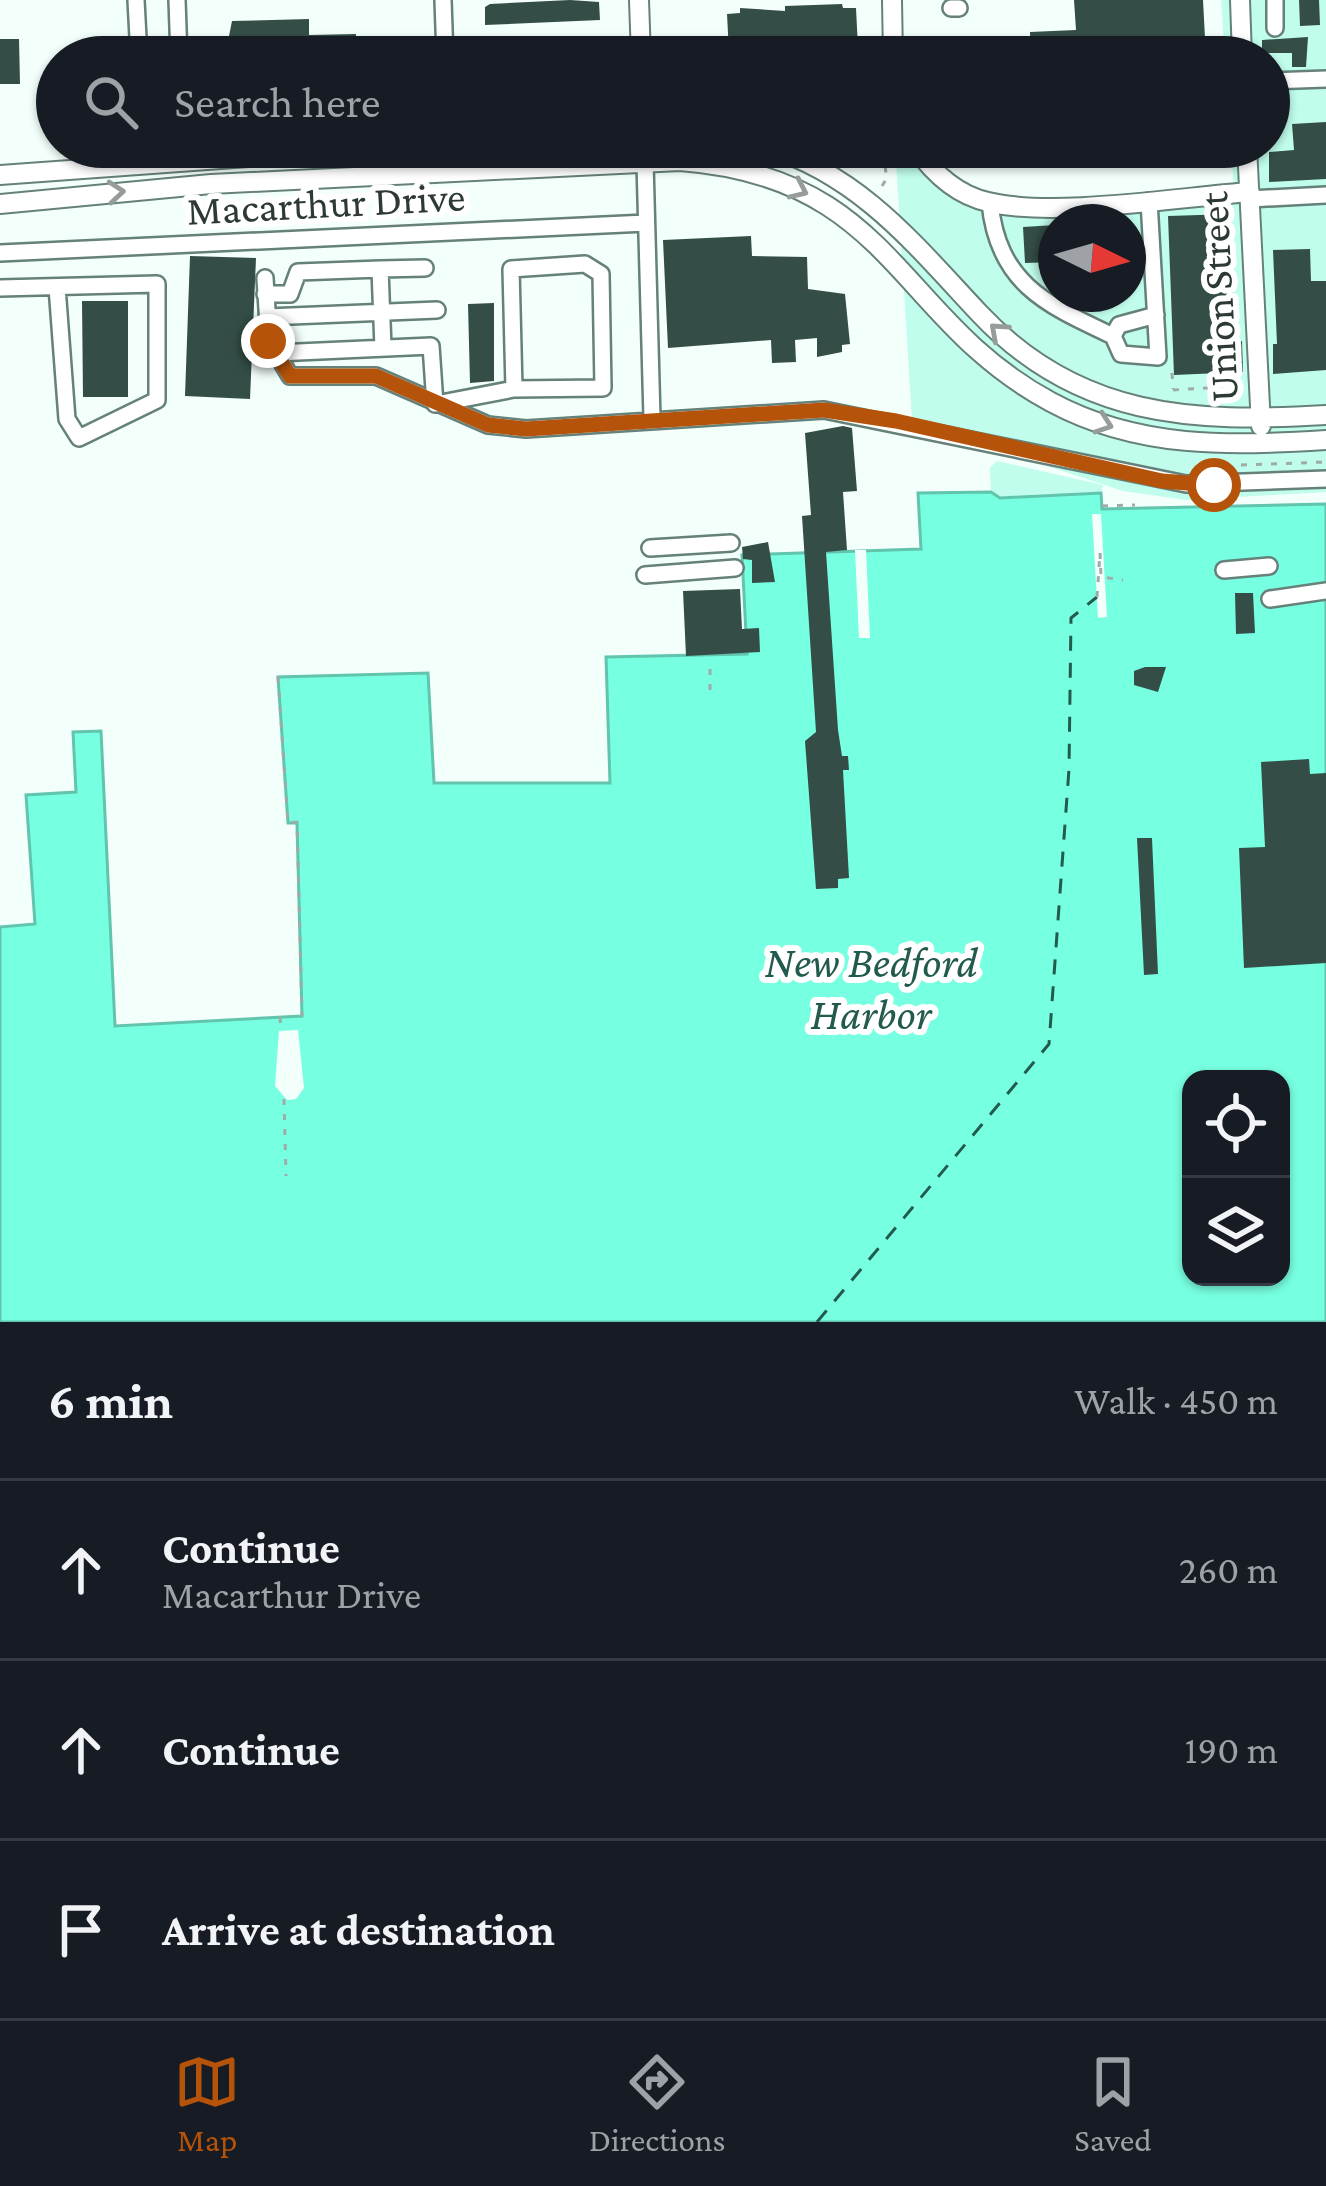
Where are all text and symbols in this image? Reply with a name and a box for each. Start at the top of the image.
search box [36,36,1290,168]
icon: search [78,69,144,135]
text: Search here [174,77,381,127]
street label: Macarthur Drive [185,172,467,234]
one-way arrow [787,175,808,199]
one-way arrow [107,180,126,205]
street label: Union Street [1189,190,1247,403]
north arrow [1038,204,1146,312]
route end [241,314,295,368]
one-way arrow [990,324,1011,345]
one-way arrow [1093,410,1114,435]
route start [1187,458,1241,512]
water label: New Bedford Harbor [765,937,978,1039]
map controls [1182,1070,1290,1286]
button: locate [1182,1070,1290,1178]
button: layers [1182,1178,1290,1286]
text: 6 min [48,1372,173,1429]
text: Walk · 450 m [1074,1379,1278,1422]
text: Continue [162,1523,340,1573]
icon: ahead [48,1537,114,1603]
text: 260 m [1179,1548,1278,1591]
text: Macarthur Drive [162,1573,421,1616]
icon: ahead [48,1717,114,1783]
text: Continue [162,1725,340,1775]
text: 190 m [1185,1728,1278,1771]
icon: arrive [48,1897,114,1963]
text: Arrive at destination [162,1905,555,1955]
tab: Map [174,2049,240,2158]
tab: Directions [589,2049,726,2158]
tab: Saved [1074,2049,1152,2158]

